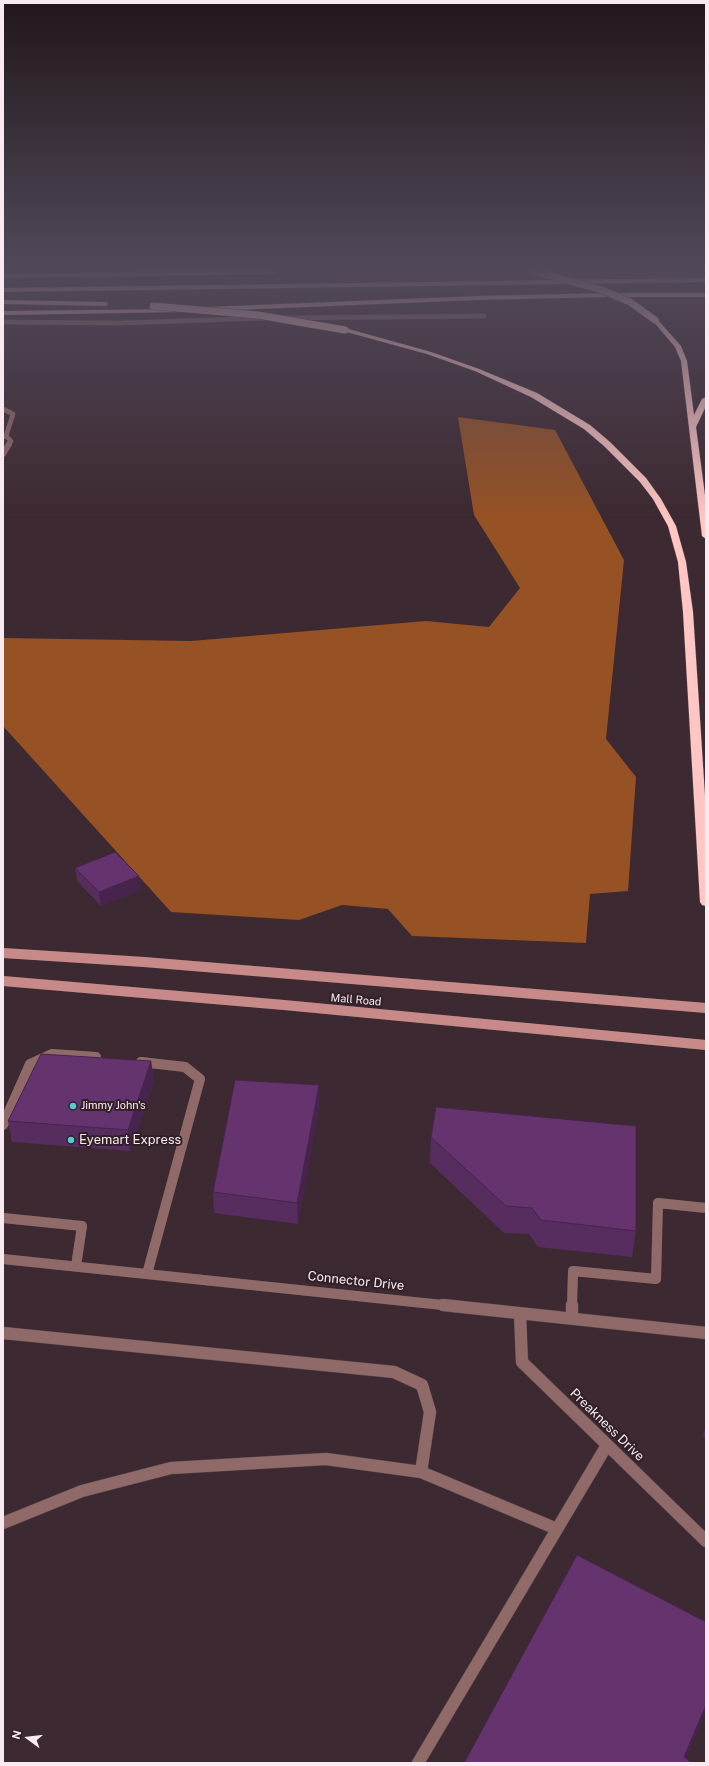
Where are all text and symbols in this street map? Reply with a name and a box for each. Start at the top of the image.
street label: Mall Road [330,991,382,1009]
place label: Jimmy John's [81,1099,146,1113]
marker: Jimmy John's [68,1101,78,1111]
place label: Eyemart Express [79,1132,181,1148]
marker: Eyemart Express [66,1135,76,1145]
street label: Connector Drive [307,1268,405,1294]
street label: Preakness Drive [567,1386,647,1464]
north arrow [8,1718,48,1758]
text: N [9,1729,23,1741]

